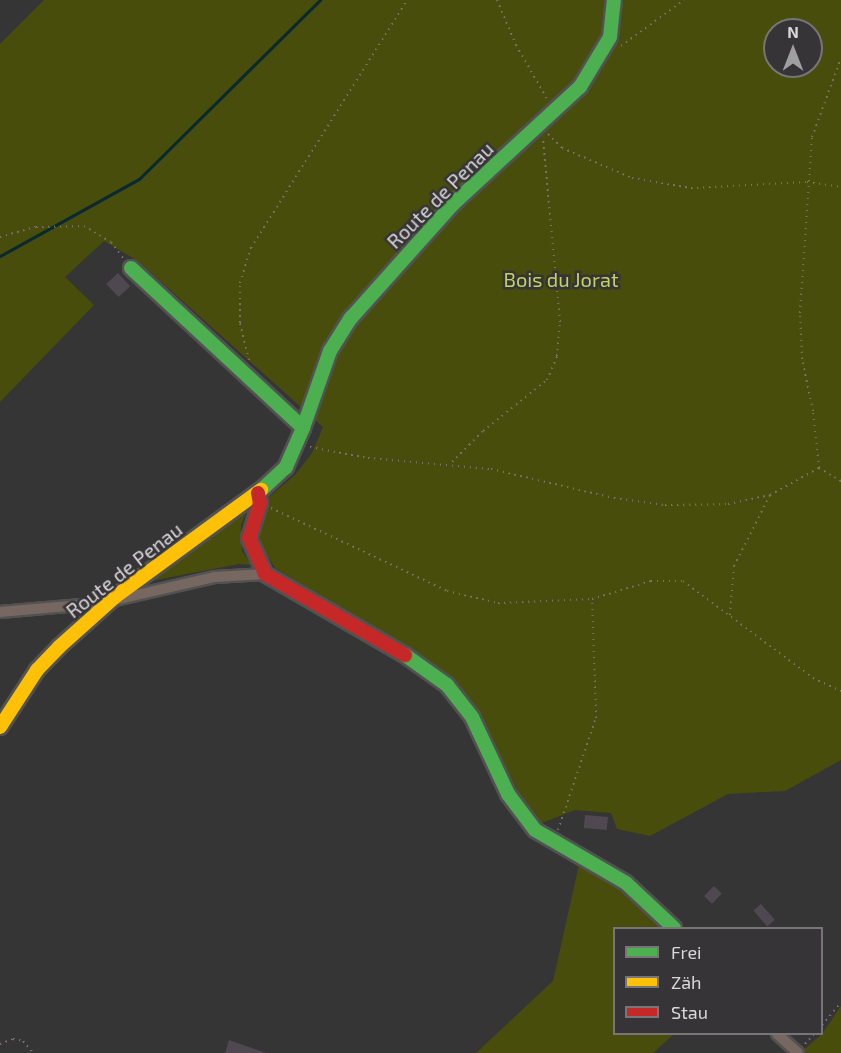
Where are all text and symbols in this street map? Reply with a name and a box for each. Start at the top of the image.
north arrow [763,18,823,78]
text: N [787,22,799,41]
street label: Route de Penau [382,137,498,253]
park label: Bois du Jorat [503,267,619,291]
street label: Route de Penau [61,517,187,623]
legend [613,927,823,1035]
text: Frei [671,941,702,963]
text: Zäh [671,971,702,993]
text: Stau [671,1001,708,1023]

